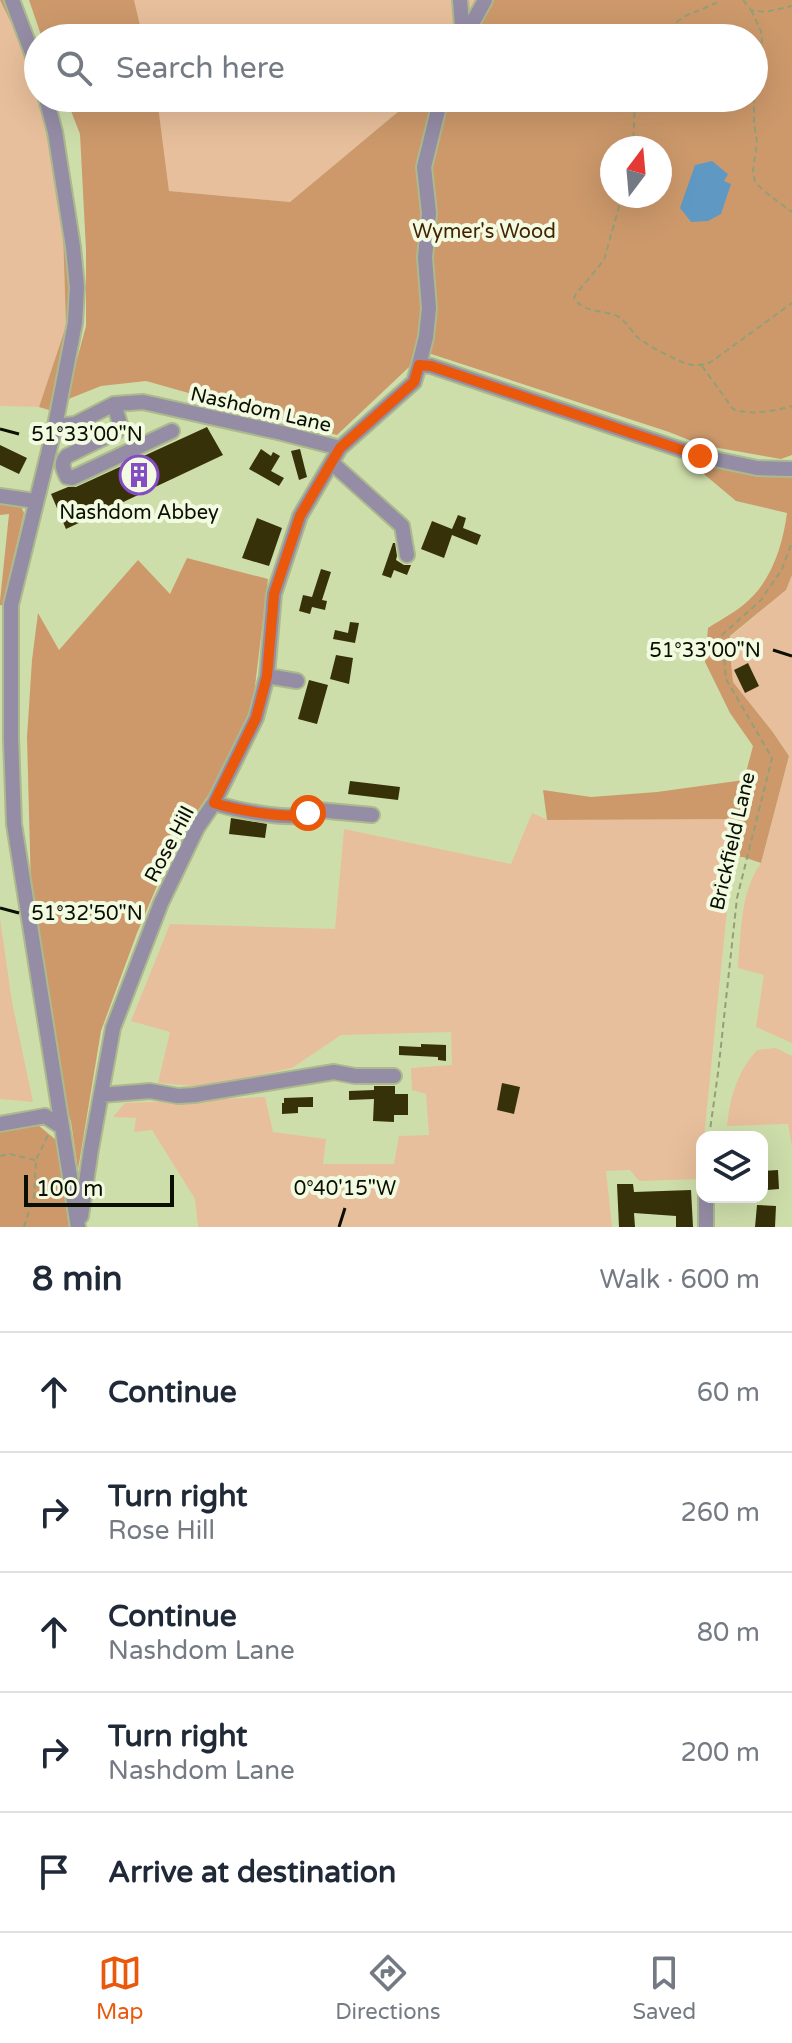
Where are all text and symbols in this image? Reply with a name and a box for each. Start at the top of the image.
search box [24,24,768,112]
icon: search [52,46,96,90]
text: Search here [116,50,285,87]
north arrow [600,136,672,208]
park label: Wymer's Wood [412,220,556,244]
street label: Nashdom Lane [188,382,333,438]
text: 51°33'00"N [31,423,143,447]
route end [682,438,718,474]
building icon: Nashdom Abbey [118,454,160,496]
place label: Nashdom Abbey [59,501,219,525]
text: 51°33'00"N [649,639,761,663]
street label: Brickfield Lane [705,770,761,913]
route start [290,795,326,831]
street label: Rose Hill [140,802,200,886]
text: 51°32'50"N [31,902,143,926]
map controls [696,1131,768,1203]
button: layers [696,1131,768,1203]
scale bar [24,1171,174,1207]
text: 100 m [36,1176,103,1202]
text: 0°40'15"W [294,1177,396,1201]
text: 8 min [32,1259,123,1300]
text: Walk · 600 m [600,1264,760,1295]
icon: ahead [32,1370,76,1414]
text: Continue [108,1374,237,1411]
text: 60 m [697,1377,760,1408]
text: Turn right [108,1478,248,1515]
icon: right [32,1490,76,1534]
text: 260 m [680,1497,760,1528]
text: Rose Hill [108,1515,215,1546]
text: Continue [108,1598,237,1635]
icon: ahead [32,1610,76,1654]
text: 80 m [697,1617,760,1648]
text: Nashdom Lane [108,1635,295,1666]
text: Turn right [108,1718,248,1755]
icon: right [32,1730,76,1774]
text: 200 m [680,1737,760,1768]
text: Nashdom Lane [108,1755,295,1786]
icon: arrive [32,1850,76,1894]
text: Arrive at destination [108,1854,396,1891]
tab: Map [96,1951,143,2025]
tab: Directions [335,1951,441,2025]
tab: Saved [632,1951,696,2025]

